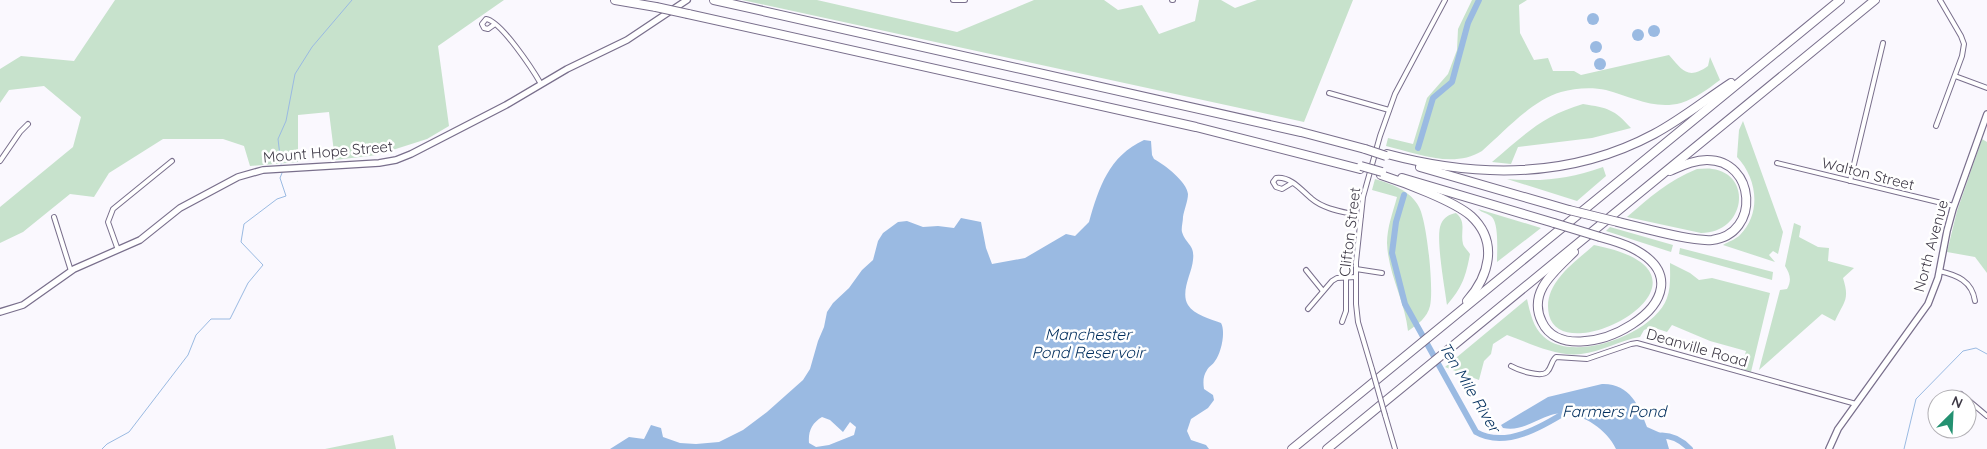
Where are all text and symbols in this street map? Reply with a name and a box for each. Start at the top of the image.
street label: Mount Hope Street [262,136,394,167]
street label: Walton Street [1820,153,1916,194]
street label: Clifton Street [1335,186,1364,278]
street label: North Avenue [1909,198,1952,294]
water label: Manchester Pond Reservoir [1031,324,1146,362]
street label: Deanville Road [1644,324,1750,371]
water label: Ten Mile River [1435,338,1506,437]
north arrow [1927,389,1977,439]
text: N [1949,392,1966,412]
water label: Farmers Pond [1562,401,1668,421]

